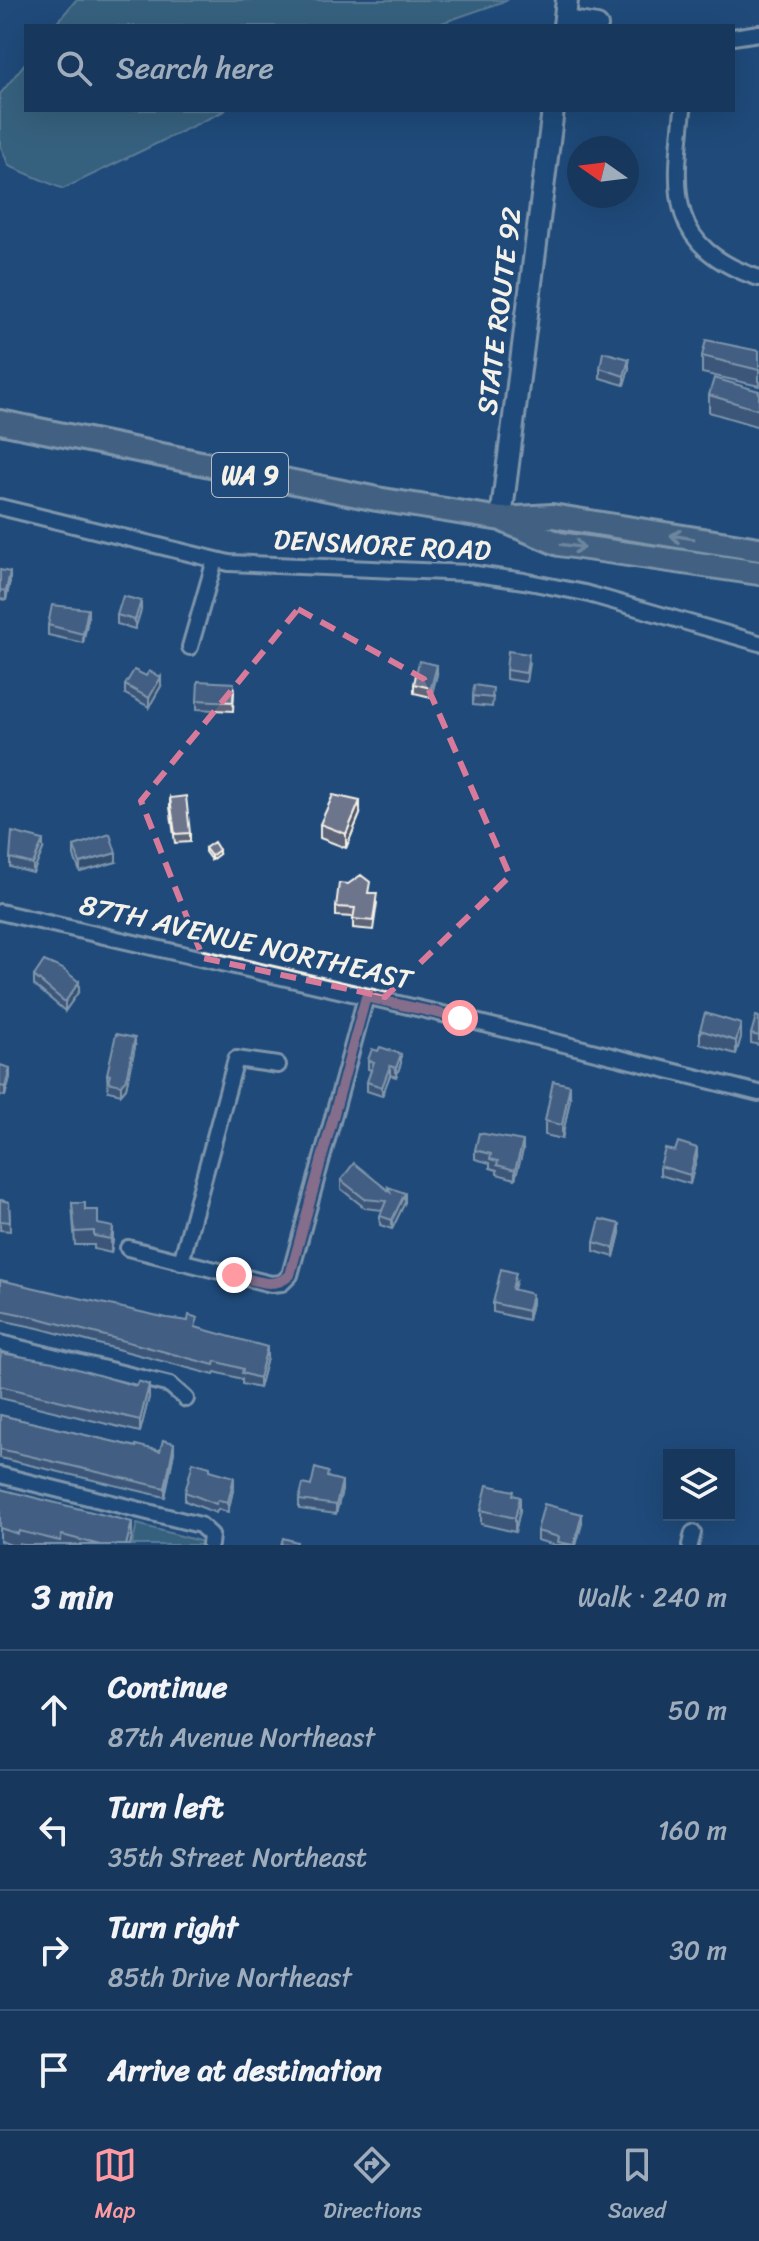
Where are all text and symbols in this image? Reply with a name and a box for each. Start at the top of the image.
search box [24,24,735,112]
text: Search here [116,41,274,95]
icon: search [52,46,96,90]
north arrow [567,136,639,208]
street label: STATE ROUTE 92 [462,204,536,418]
road number: WA 9 [212,453,288,497]
street label: DENSMORE ROAD [272,515,492,575]
one-way arrow [670,529,695,544]
one-way arrow [560,539,585,554]
street label: 87TH AVENUE NORTHEAST [75,880,419,1004]
route start [442,1000,478,1036]
route end [216,1257,252,1293]
map controls [663,1449,735,1521]
button: layers [663,1449,735,1521]
text: 3 min [32,1567,113,1627]
text: Walk · 240 m [578,1574,727,1620]
text: Continue [108,1660,227,1714]
text: 50 m [668,1687,727,1733]
icon: ahead [32,1688,76,1732]
text: 87th Avenue Northeast [108,1714,375,1760]
text: Turn left [108,1780,224,1834]
text: 160 m [658,1807,727,1853]
icon: left [32,1808,76,1852]
text: 35th Street Northeast [108,1834,367,1880]
text: Turn right [108,1900,238,1954]
text: 30 m [670,1927,727,1973]
icon: right [32,1928,76,1972]
text: 85th Drive Northeast [108,1954,352,2000]
text: Arrive at destination [108,2043,382,2097]
icon: arrive [32,2048,76,2092]
tab: Map [93,2143,137,2230]
tab: Directions [323,2143,422,2230]
tab: Saved [608,2143,666,2230]

